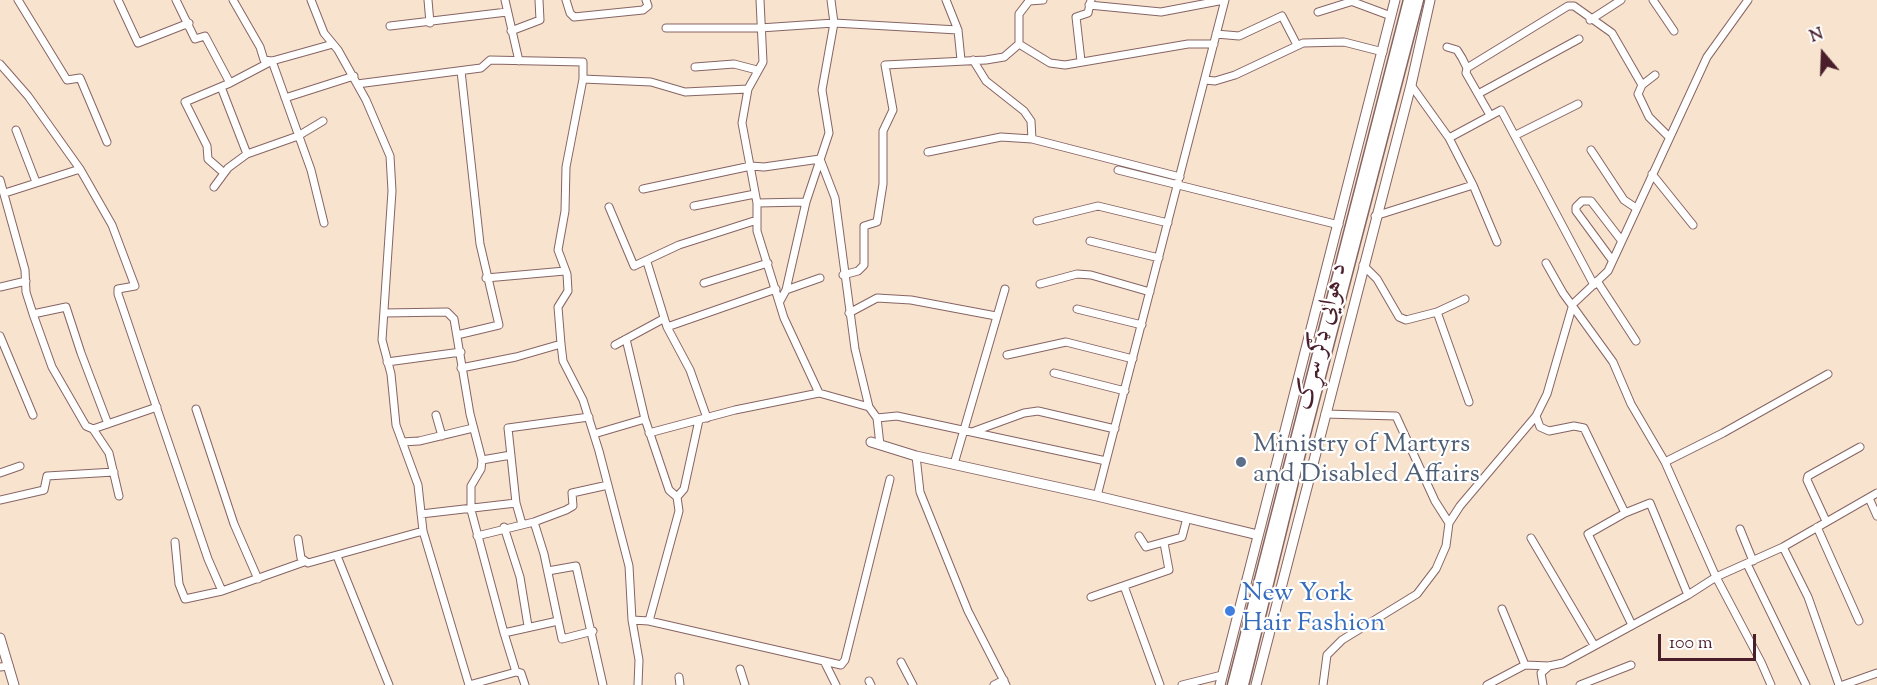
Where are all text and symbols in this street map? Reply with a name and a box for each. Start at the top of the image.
north arrow [1793,24,1853,84]
text: N [1807,24,1827,49]
street label: د هوایی ډګر سړک [1290,260,1356,414]
place label: Ministry of Martyrs and Disabled Affairs [1253,431,1480,492]
marker: Ministry of Martyrs and Disabled Affairs [1234,455,1248,469]
place label: New York Hair Fashion [1242,580,1385,642]
marker: New York Hair Fashion [1223,604,1237,618]
scale bar [1661,622,1758,660]
text: 100 m [1669,631,1713,657]

